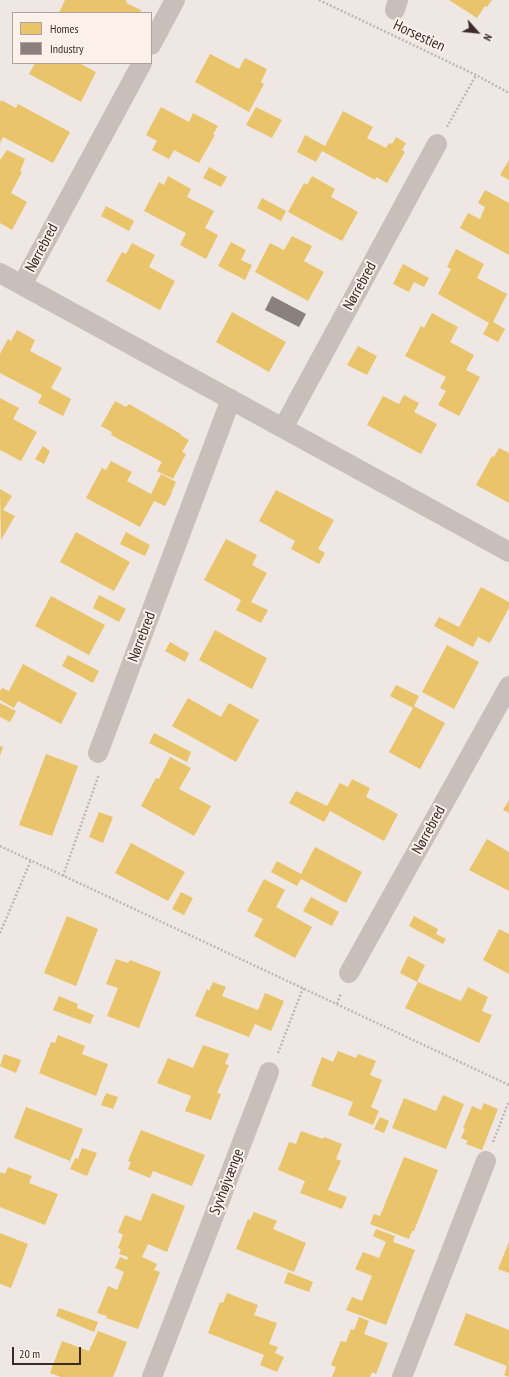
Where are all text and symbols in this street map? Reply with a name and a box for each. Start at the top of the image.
legend [12,12,152,64]
north arrow [457,12,497,52]
street label: Horsestien [390,16,448,56]
text: Homes [50,21,78,36]
text: N [480,32,495,43]
text: Industry [50,41,84,56]
street label: Nørrebred [22,221,62,275]
street label: Nørrebred [339,259,381,313]
street label: Nørrebred [124,609,160,665]
street label: Nørrebred [408,803,450,857]
street label: Syvhøjvænge [206,1147,248,1217]
scale bar [14,1339,83,1365]
text: 20 m [19,1346,40,1361]

